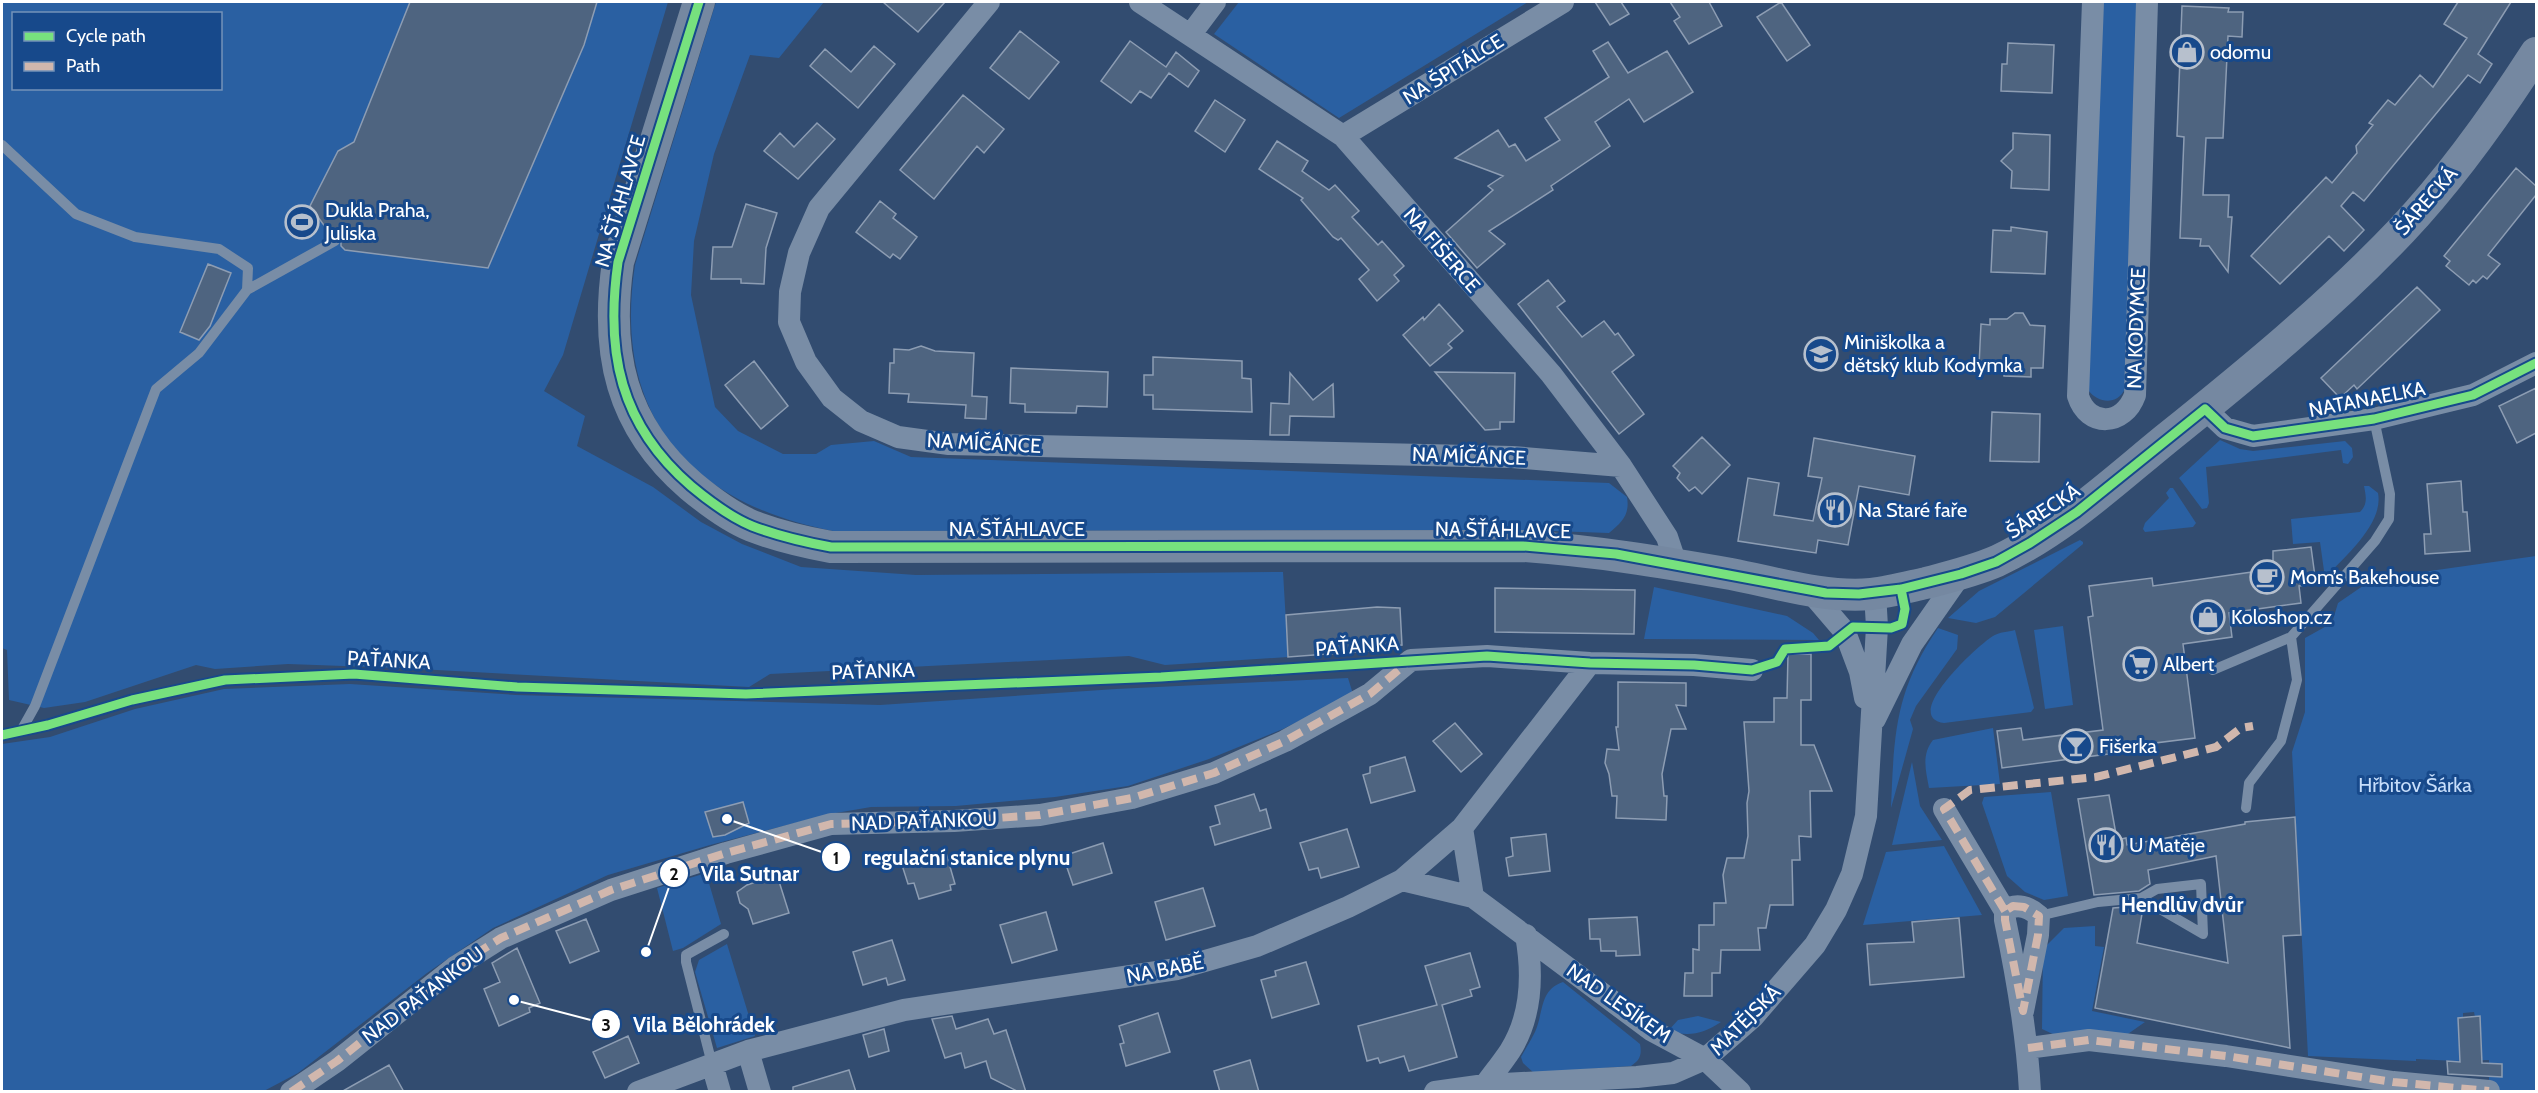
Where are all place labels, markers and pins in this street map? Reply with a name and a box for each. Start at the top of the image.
shop icon: odomu [2169,34,2205,70]
place label: odomu [2210,40,2271,64]
place label: Dukla Praha, Juliska [324,198,430,245]
sports icon: Dukla Praha, Juliska [284,204,320,240]
place label: Miniškolka a dětský klub Kodymka [1844,330,2023,377]
school or university icon: Miniškolka a dětský klub Kodymka [1803,336,1839,372]
restaurant icon: Na Staré faře [1817,492,1853,528]
place label: Na Staré faře [1858,498,1967,522]
cafe icon: Mom’s Bakehouse [2249,559,2285,595]
place label: Mom’s Bakehouse [2290,565,2439,589]
shop icon: Koloshop.cz [2190,599,2226,635]
place label: Koloshop.cz [2231,605,2332,629]
supermarket icon: Albert [2122,646,2158,682]
place label: Albert [2163,652,2215,676]
bar icon: Fišerka [2058,728,2094,764]
place label: Fišerka [2099,734,2157,758]
restaurant icon: U Matěje [2088,827,2124,863]
place label: U Matěje [2129,833,2205,857]
callout: regulační stanice plynu [821,838,1082,877]
callout: Vila Sutnar [659,854,811,893]
callout: Vila Bělohrádek [591,1005,786,1044]

